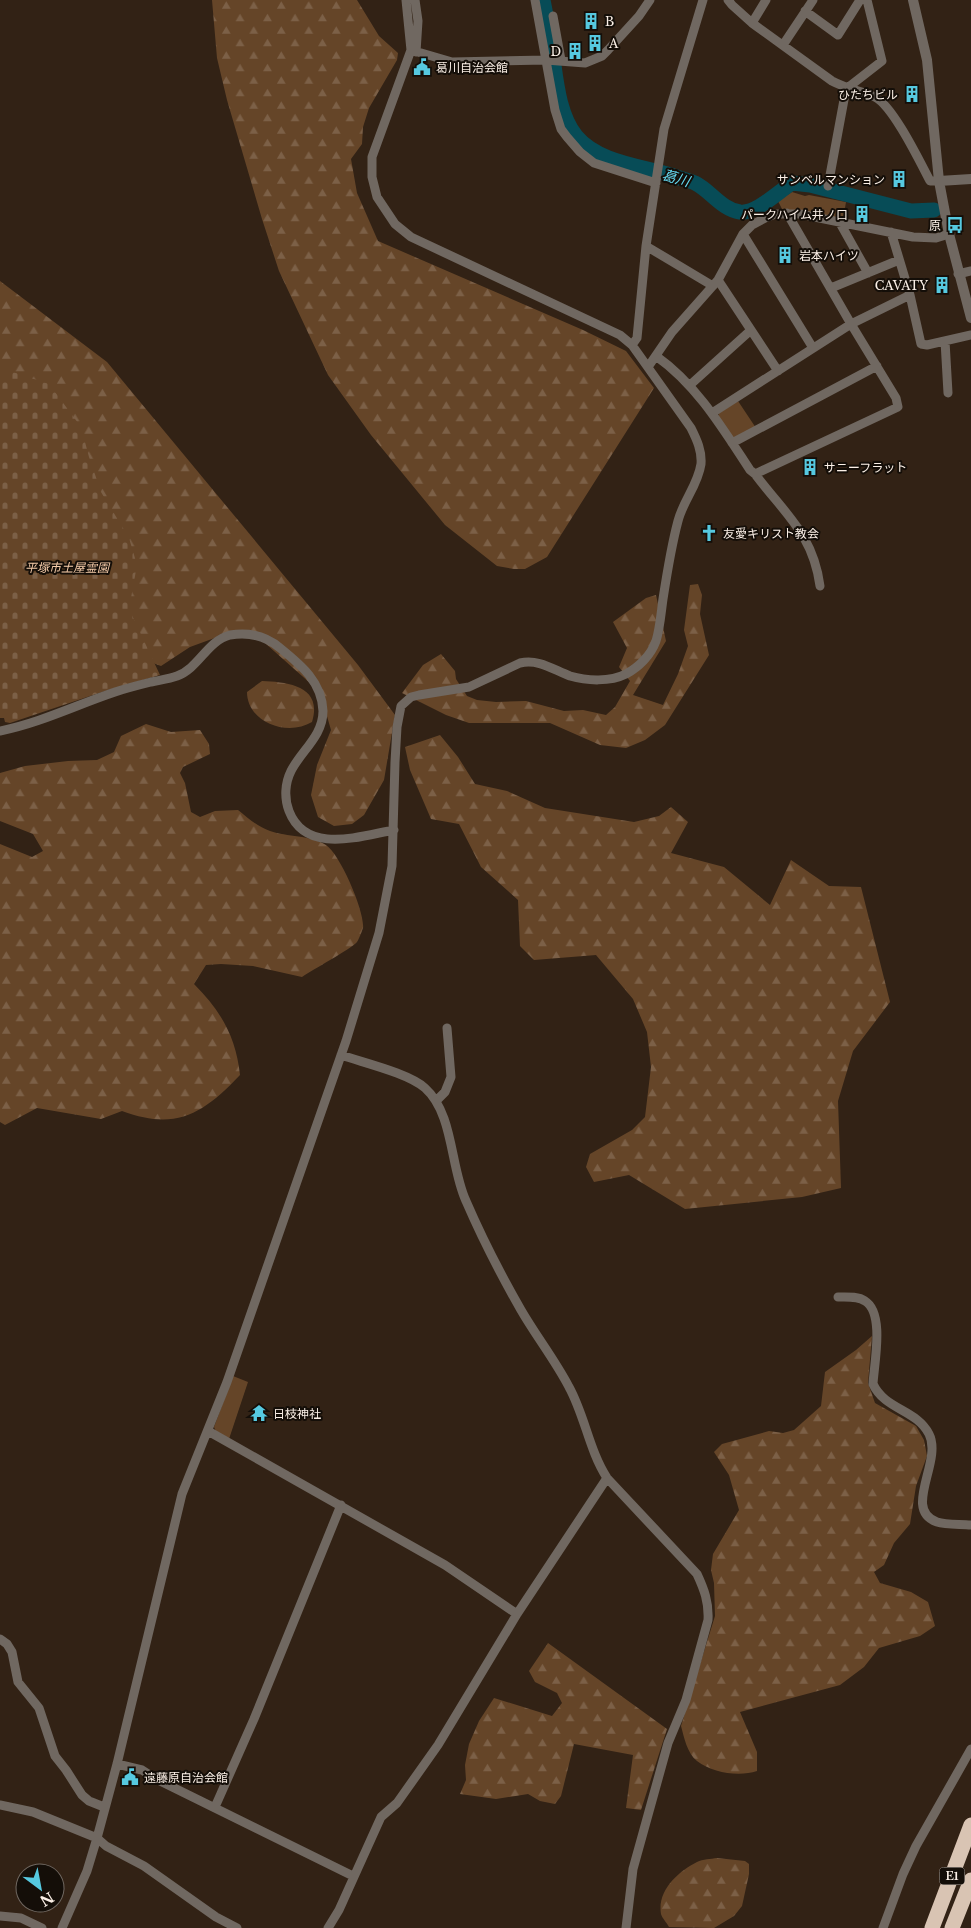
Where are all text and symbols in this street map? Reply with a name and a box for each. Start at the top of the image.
building icon: B [581,11,601,31]
place label: B [605,14,614,29]
building icon: A [585,33,605,53]
place label: A [608,36,619,51]
building icon: D [565,41,585,61]
place label: D [550,44,561,59]
public building icon: 葛川自治会館 [412,57,432,77]
place label: 葛川自治会館 [436,60,508,75]
building icon: ひたちビル [902,84,922,104]
place label: ひたちビル [838,87,898,102]
water label: 葛川 [660,165,694,191]
building icon: サンベルマンション [889,169,909,189]
place label: サンベルマンション [777,172,885,187]
building icon: パークハイム井ノ口 [852,204,872,224]
place label: パークハイム井ノ口 [741,207,848,222]
bus stop icon: 原 [945,215,965,235]
place label: 原 [929,218,941,233]
building icon: 岩本ハイツ [775,245,795,265]
place label: 岩本ハイツ [799,248,859,263]
building icon: CAVATY [932,275,952,295]
place label: CAVATY [875,278,928,293]
building icon: サニーフラット [800,457,820,477]
place label: サニーフラット [824,460,907,475]
church icon: 友愛キリスト教会 [699,523,719,543]
place label: 友愛キリスト教会 [723,526,819,541]
park label: 平塚市土屋霊園 [25,560,111,575]
temple icon: 日枝神社 [249,1403,269,1423]
place label: 日枝神社 [273,1406,321,1421]
public building icon: 遠藤原自治会館 [120,1767,140,1787]
place label: 遠藤原自治会館 [144,1770,228,1785]
north arrow [15,1863,65,1913]
road number: E1 [940,1868,964,1884]
text: N [37,1888,57,1910]

